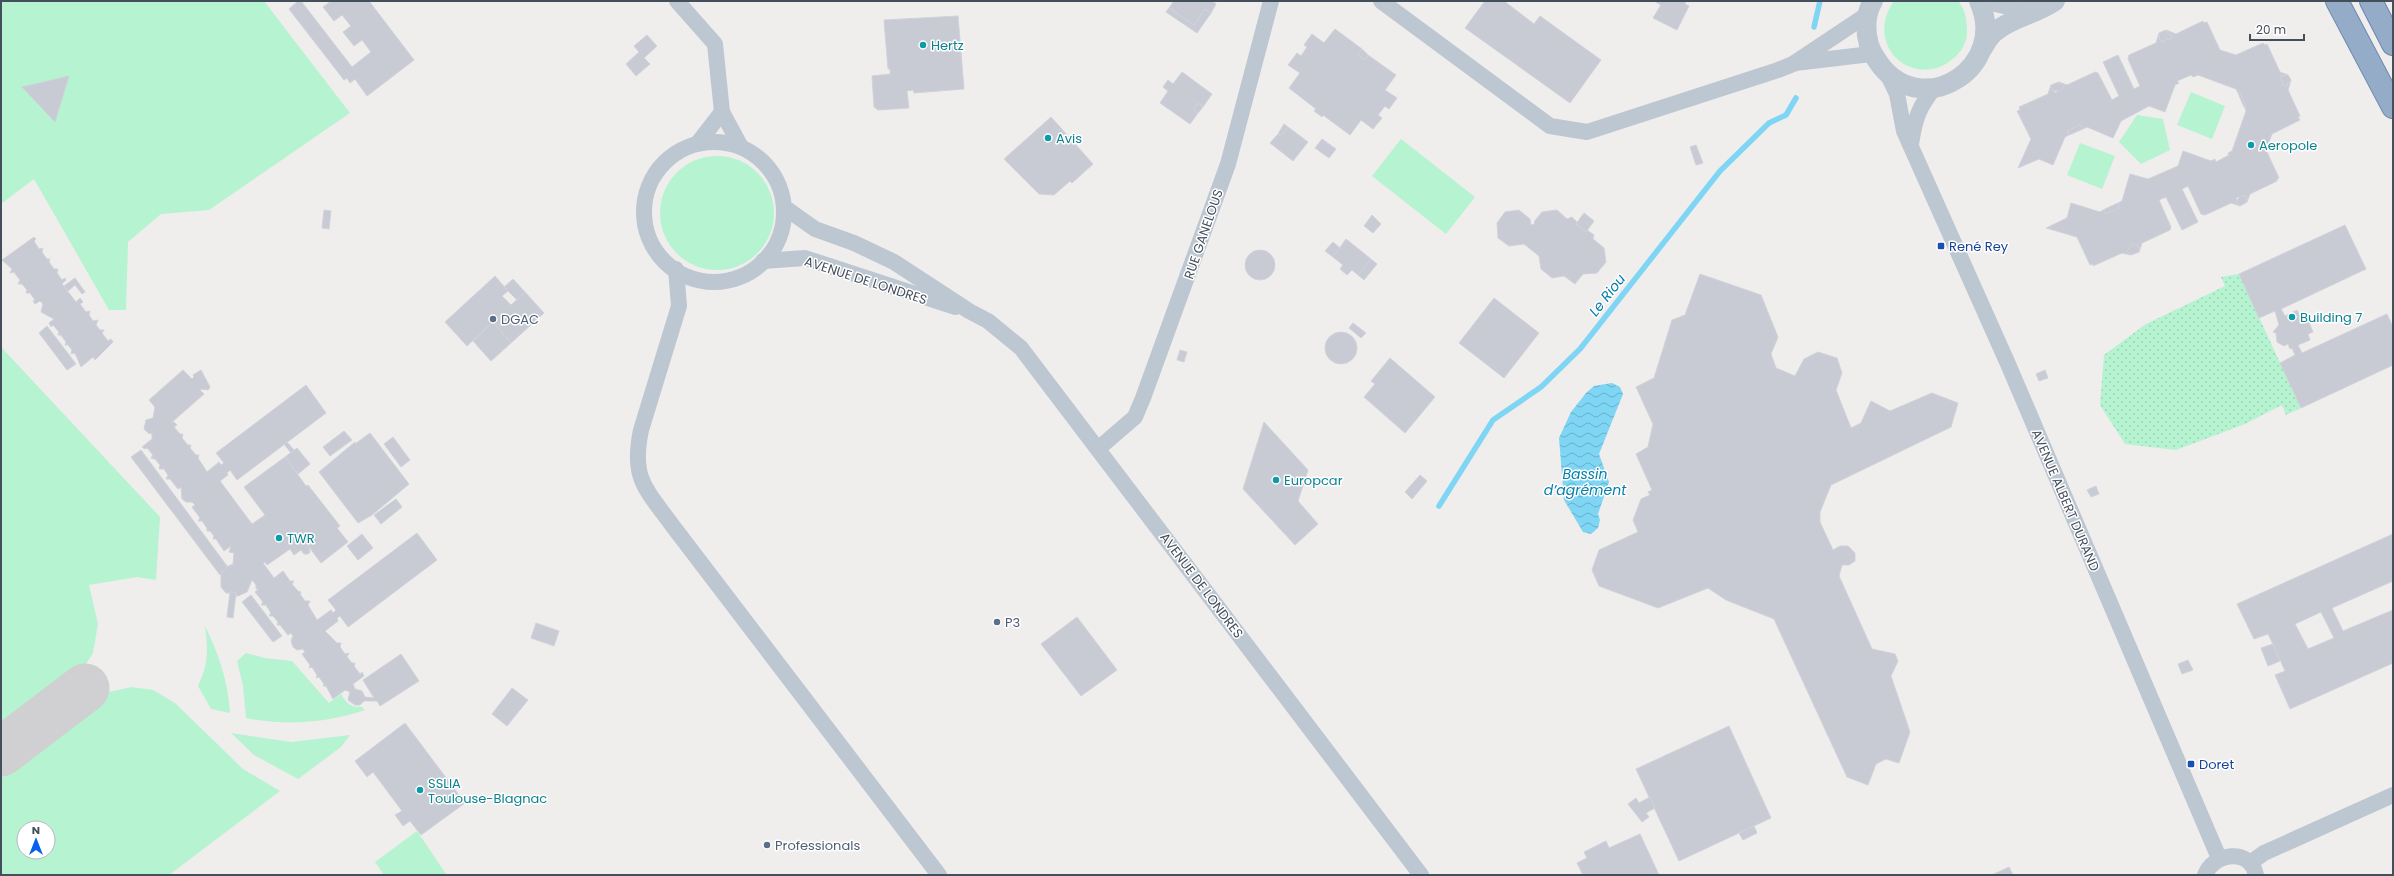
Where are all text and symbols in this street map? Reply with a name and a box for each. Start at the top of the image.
scale bar [2250,16,2304,42]
text: 20 m [2256,21,2286,38]
place label: Hertz [931,36,964,55]
marker: Hertz [918,40,928,50]
place label: Avis [1056,129,1082,148]
marker: Avis [1043,133,1053,143]
place label: Aeropole [2259,136,2317,155]
marker: Aeropole [2246,140,2256,150]
street label: RUE GANELOUS [1179,187,1228,282]
place label: René Rey [1949,237,2009,256]
marker: René Rey [1936,241,1946,251]
street label: AVENUE DE LONDRES [802,252,930,309]
water label: Le Riou [1584,270,1630,320]
place label: Building 7 [2300,308,2362,327]
place label: DGAC [501,310,539,329]
marker: Building 7 [2287,312,2297,322]
marker: DGAC [488,314,498,324]
street label: AVENUE ALBERT DURAND [2027,426,2104,574]
water label: Bassin d’agrément [1544,464,1627,500]
place label: Europcar [1284,471,1343,490]
marker: Europcar [1271,475,1281,485]
street label: AVENUE DE LONDRES [1156,528,1248,642]
place label: TWR [287,529,315,548]
marker: TWR [274,533,284,543]
place label: P3 [1005,613,1020,632]
marker: P3 [992,617,1002,627]
place label: Doret [2199,755,2234,774]
marker: Doret [2186,759,2196,769]
place label: SSLIA Toulouse-Blagnac [428,774,547,808]
marker: SSLIA Toulouse-Blagnac [415,785,425,795]
north arrow [16,820,56,860]
text: N [32,822,40,838]
place label: Professionals [775,836,860,855]
marker: Professionals [762,840,772,850]

